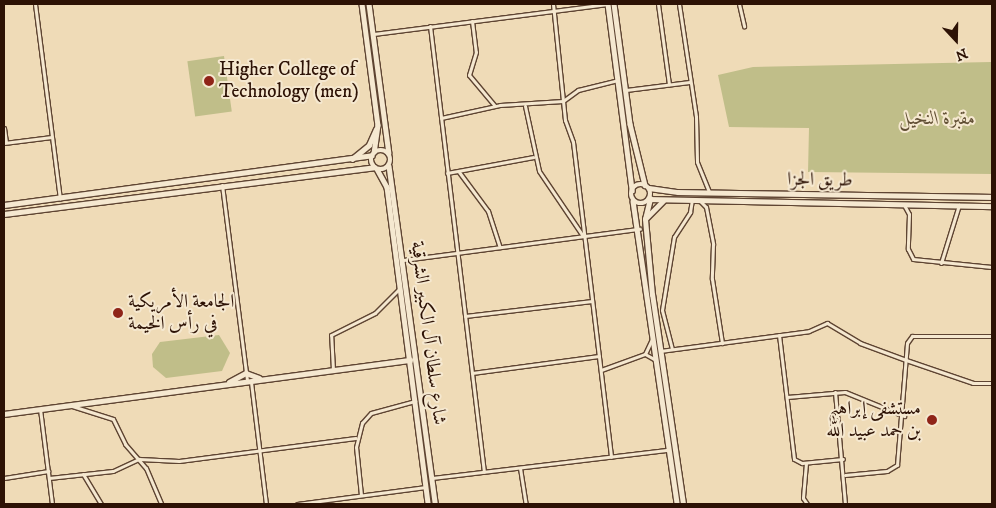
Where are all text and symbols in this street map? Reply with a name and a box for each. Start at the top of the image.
north arrow [931,15,981,65]
text: N [953,44,970,64]
place label: Higher College of Technology (men) [219,59,359,103]
marker: Higher College of Technology (men) [203,75,215,87]
park label: مقبرة النخيل [899,108,975,130]
street label: طريق الجزا [787,168,853,192]
street label: شارع سلطان آل الكبير الشرقية [405,240,451,426]
place label: الجامعة الأمريكية في رأس الخيمة [128,291,234,335]
marker: الجامعة الأمريكية في رأس الخيمة [112,307,124,319]
place label: مستشفى إبراهيم بن حمد عبيد الله [826,398,921,442]
marker: مستشفى إبراهيم بن حمد عبيد الله [925,413,939,427]

